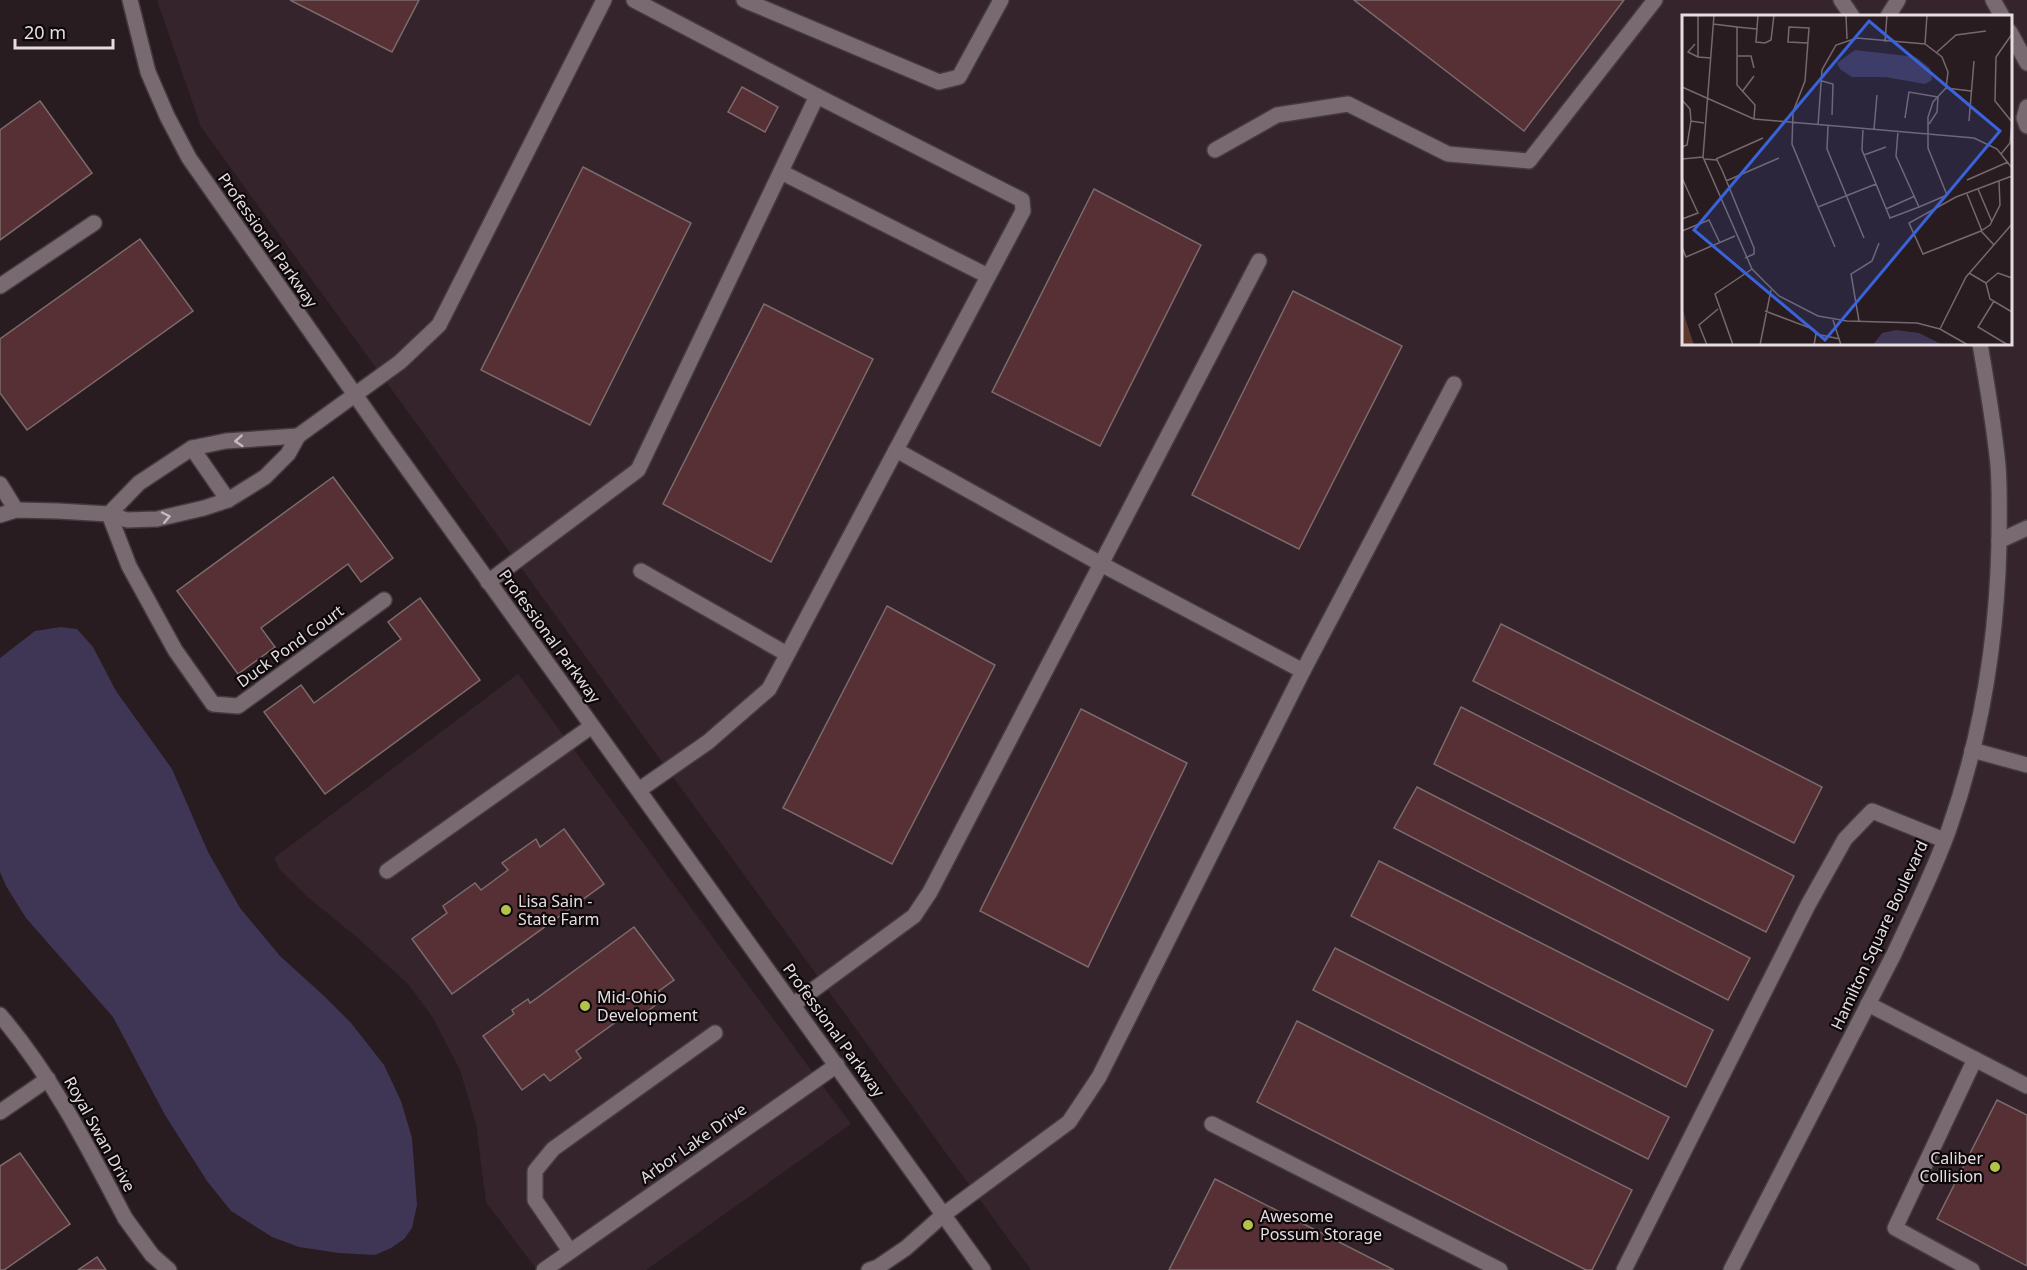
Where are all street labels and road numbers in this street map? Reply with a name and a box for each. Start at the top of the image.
street label: Professional Parkway [213,168,323,313]
street label: Professional Parkway [494,565,606,708]
street label: Duck Pond Court [232,600,348,692]
street label: Hamilton Square Boulevard [1825,837,1933,1033]
street label: Professional Parkway [778,959,890,1102]
street label: Royal Swan Drive [59,1072,141,1196]
street label: Arbor Lake Drive [635,1098,751,1188]

